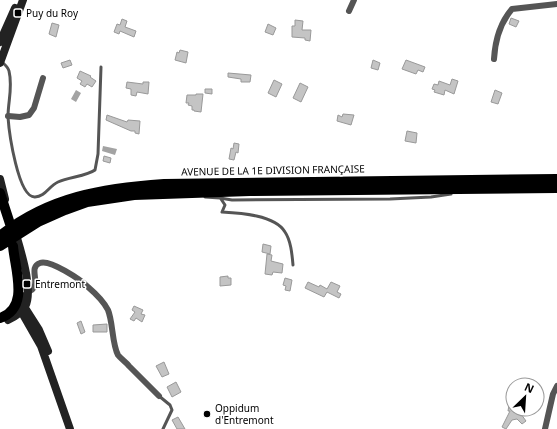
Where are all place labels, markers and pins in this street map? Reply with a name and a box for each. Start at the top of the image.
place label: Puy du Roy [26,6,79,20]
marker: Puy du Roy [13,8,23,18]
place label: Entremont [35,277,85,291]
marker: Entremont [22,279,32,289]
place label: Oppidum d'Entremont [215,401,274,427]
marker: Oppidum d'Entremont [202,409,212,419]

